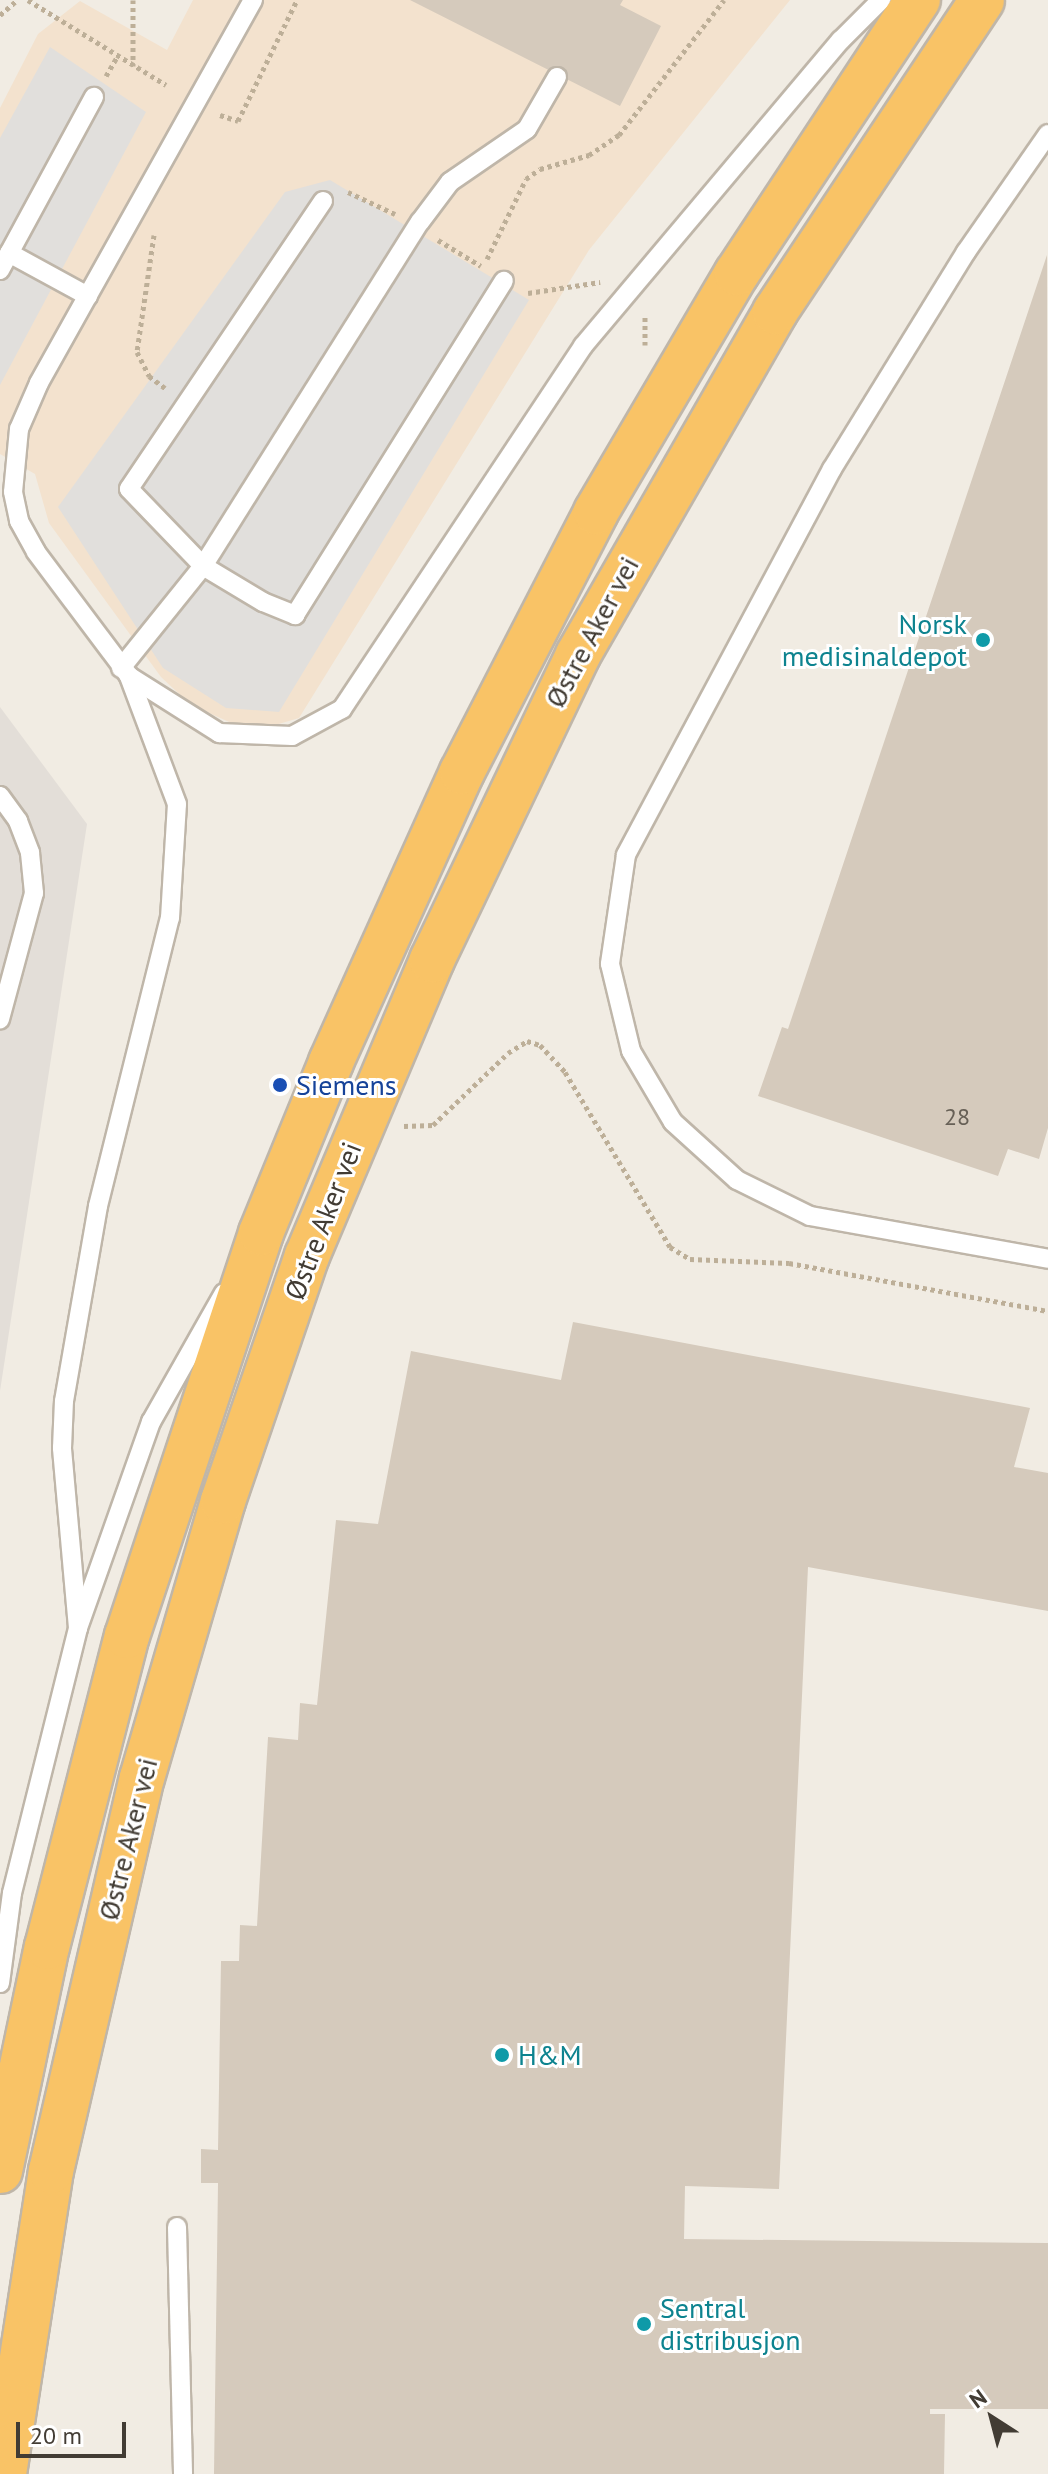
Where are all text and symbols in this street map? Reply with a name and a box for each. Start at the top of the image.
street label: Østre Aker vei [538,550,646,714]
place label: Norsk medisinaldepot [782,607,967,673]
marker: Norsk medisinaldepot [974,631,992,649]
place label: Siemens [296,1068,397,1102]
marker: Siemens [271,1076,289,1094]
house number: 28 [944,1103,970,1131]
street label: Østre Aker vei [277,1137,369,1305]
street label: Østre Aker vei [91,1754,165,1924]
place label: H&M [518,2038,582,2072]
marker: H&M [493,2046,511,2064]
place label: Sentral distribusjon [660,2291,801,2357]
marker: Sentral distribusjon [635,2315,653,2333]
north arrow [952,2378,1032,2458]
text: N [964,2383,992,2414]
scale bar [20,2406,130,2456]
text: 20 m [30,2420,82,2451]

